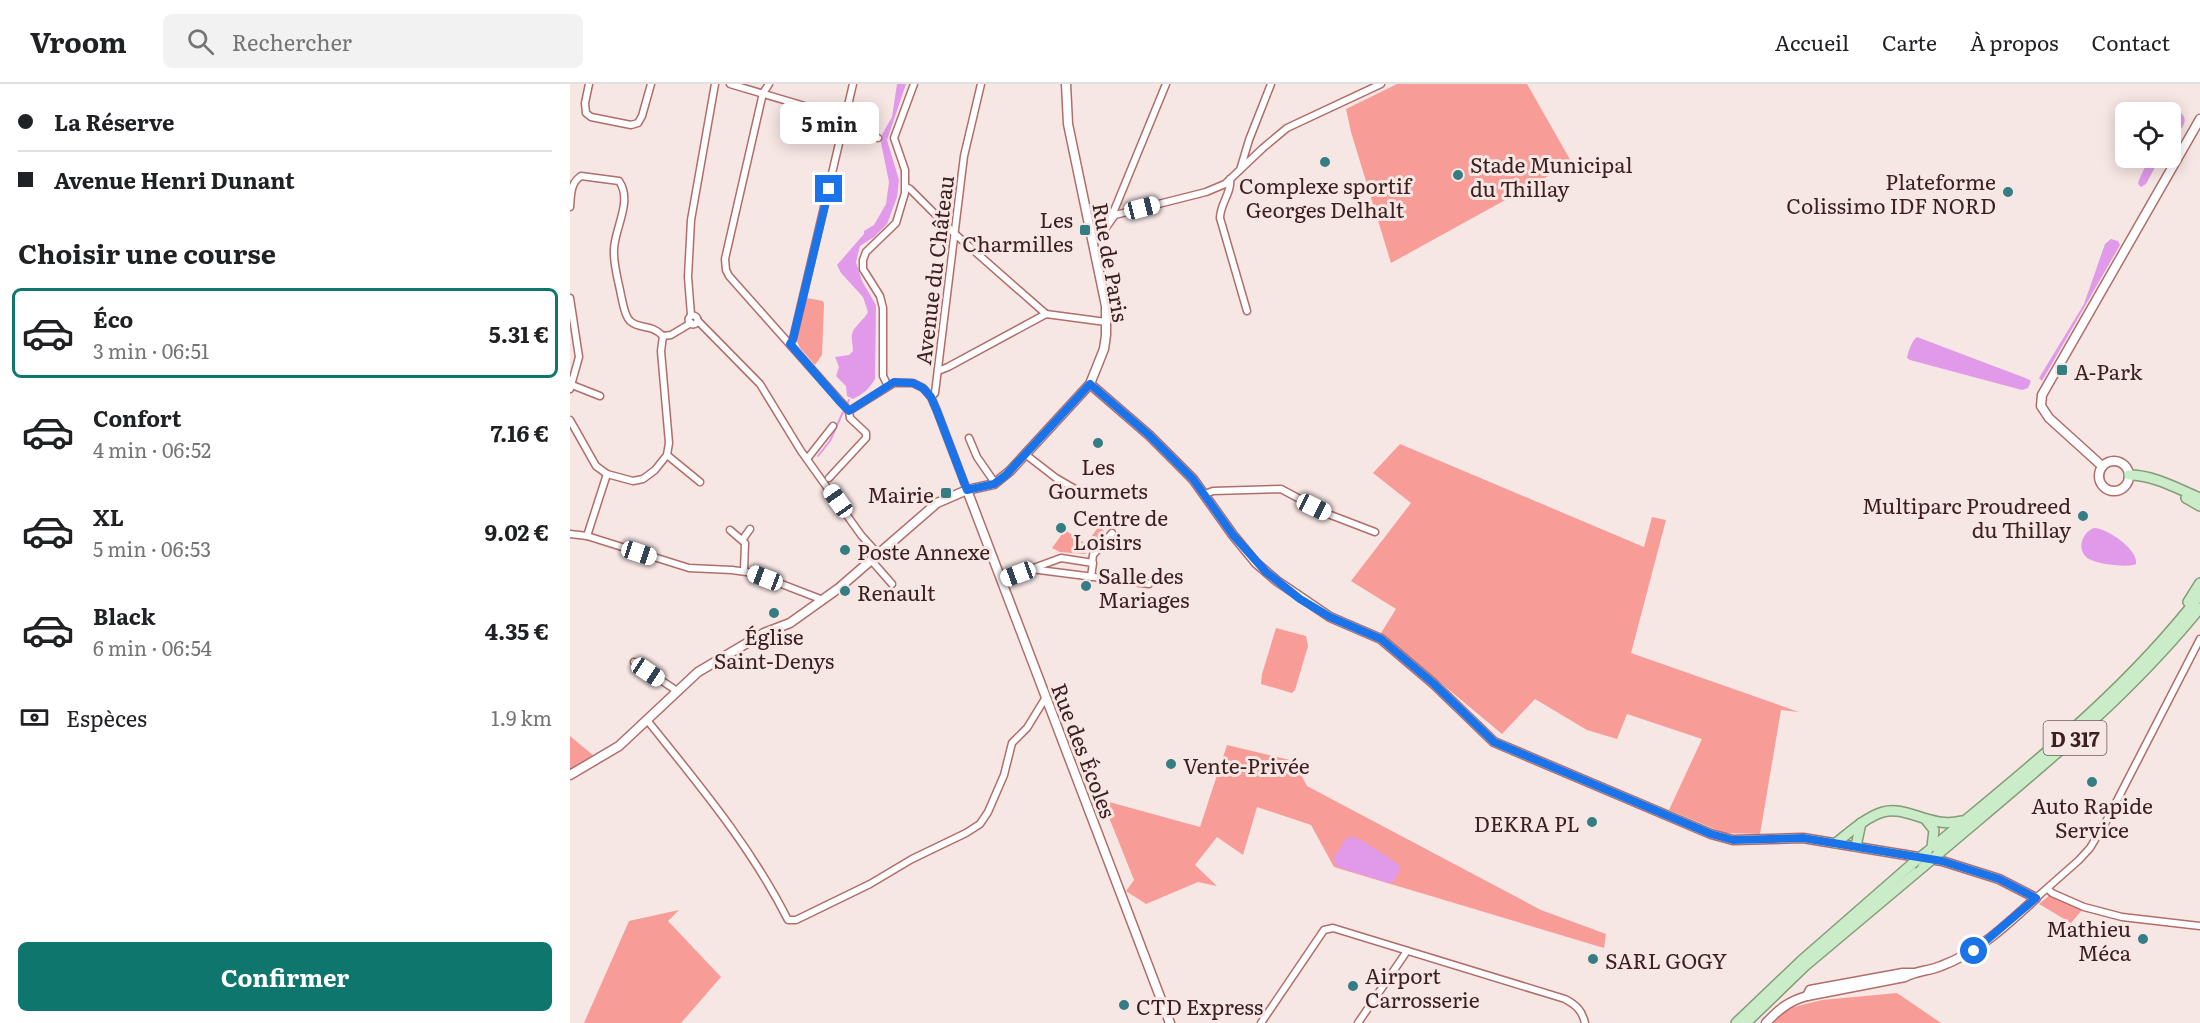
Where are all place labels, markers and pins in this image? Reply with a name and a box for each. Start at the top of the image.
place label: Stade Municipal du Thillay [1470,148,1633,203]
marker: Complexe sportif Georges Delhalt [1318,155,1332,169]
place label: Plateforme Colissimo IDF NORD [1786,165,1996,220]
marker: Stade Municipal du Thillay [1451,168,1465,182]
place label: Complexe sportif Georges Delhalt [1239,169,1413,224]
marker: Plateforme Colissimo IDF NORD [2001,185,2015,199]
place label: Les Charmilles [962,203,1073,258]
marker: Les Charmilles [1078,223,1092,237]
place label: A-Park [2074,355,2142,386]
marker: A-Park [2055,363,2069,377]
marker: Les Gourmets [1091,436,1105,450]
place label: Les Gourmets [1048,450,1148,505]
place label: Mairie [867,478,934,509]
marker: Mairie [939,486,953,500]
place label: Multiparc Proudreed du Thillay [1862,489,2072,544]
place label: Centre de Loisirs [1073,501,1168,556]
marker: Multiparc Proudreed du Thillay [2076,509,2090,523]
marker: Centre de Loisirs [1054,521,1068,535]
place label: Poste Annexe [857,535,990,566]
marker: Poste Annexe [838,543,852,557]
place label: Salle des Mariages [1098,559,1189,614]
place label: Renault [857,576,936,607]
marker: Salle des Mariages [1079,579,1093,593]
marker: Renault [838,584,852,598]
marker: Église Saint-Denys [767,606,781,620]
place label: Église Saint-Denys [714,620,834,675]
place label: Vente-Privée [1183,749,1310,780]
marker: Vente-Privée [1164,757,1178,771]
marker: Auto Rapide Service [2085,775,2099,789]
place label: Auto Rapide Service [2031,789,2153,844]
place label: DEKRA PL [1474,807,1580,838]
marker: DEKRA PL [1585,815,1599,829]
place label: Mathieu Méca [2046,912,2132,967]
marker: Mathieu Méca [2136,932,2150,946]
place label: SARL GOGY [1605,944,1727,975]
marker: SARL GOGY [1586,952,1600,966]
place label: Airport Carrosserie [1365,959,1480,1014]
marker: Airport Carrosserie [1346,979,1360,993]
place label: CTD Express [1136,990,1263,1021]
marker: CTD Express [1117,998,1131,1012]

